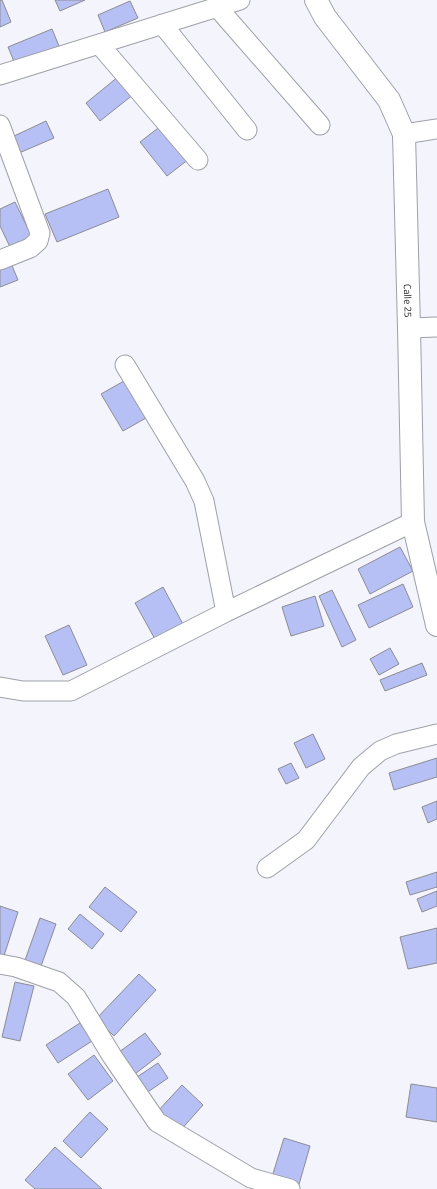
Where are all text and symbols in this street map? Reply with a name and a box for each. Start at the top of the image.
street label: Calle 25 [400,284,416,318]

